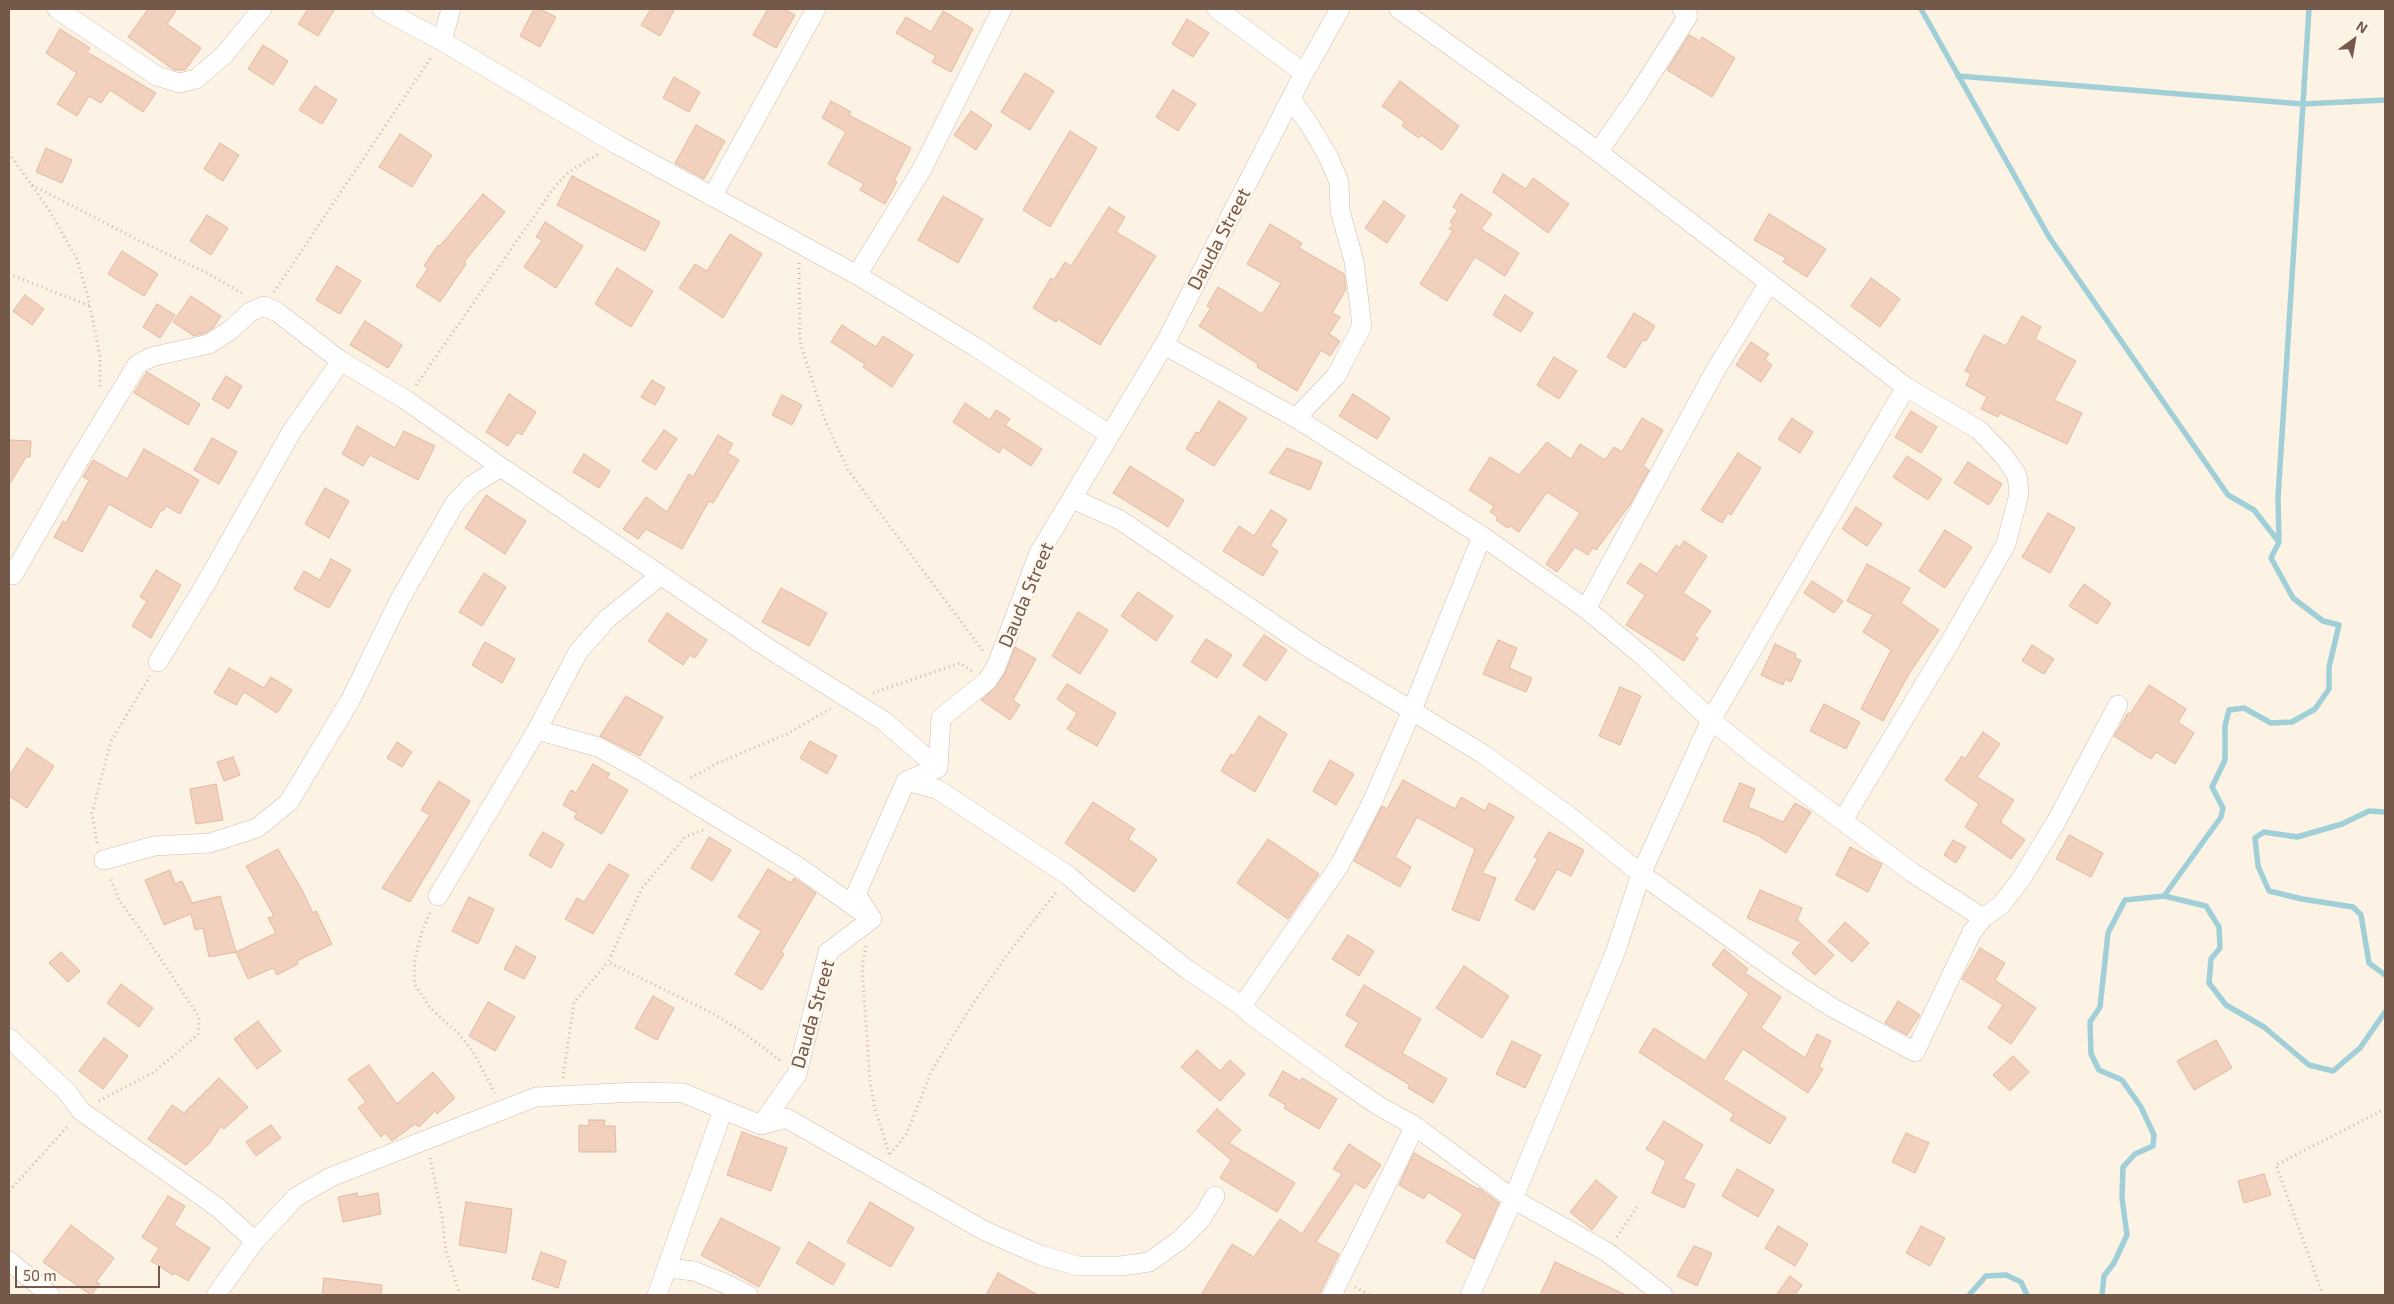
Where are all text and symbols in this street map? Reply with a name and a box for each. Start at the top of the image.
north arrow [2329,15,2379,65]
text: N [2353,17,2371,37]
street label: Dauda Street [1183,184,1255,294]
street label: Dauda Street [994,539,1058,651]
street label: Dauda Street [787,957,839,1071]
scale bar [18,1256,162,1288]
text: 50 m [23,1266,57,1284]

